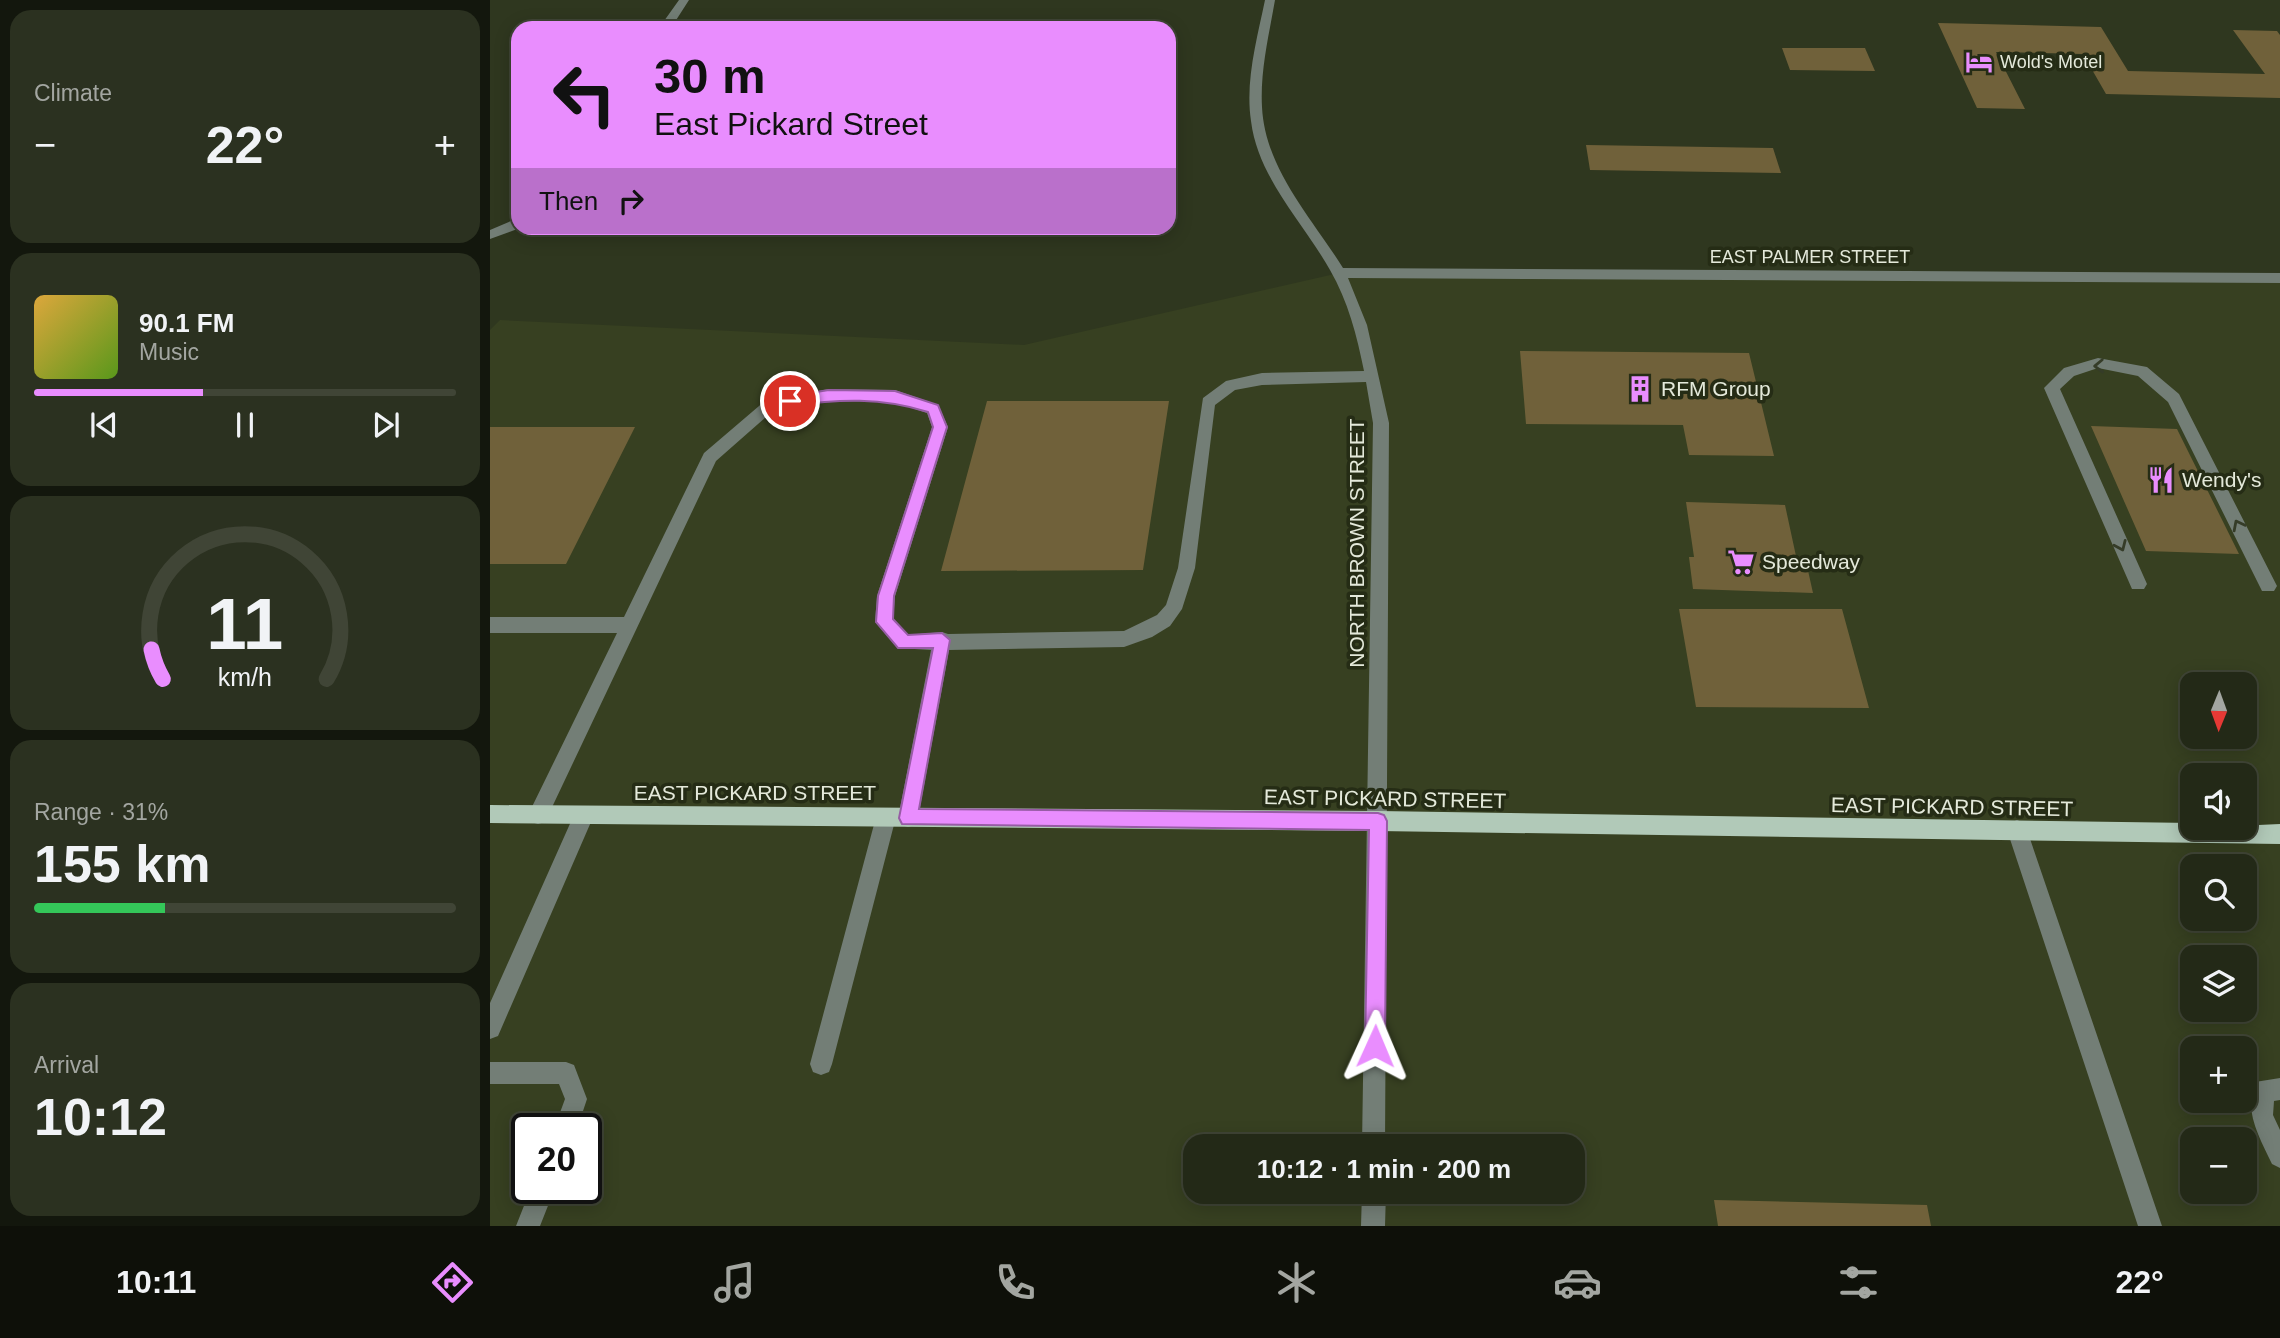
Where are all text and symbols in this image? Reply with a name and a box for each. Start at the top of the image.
hotel icon: Wold's Motel [1964,47,1994,77]
icon: left [539,49,630,140]
text: 30 m [654,49,766,103]
place label: Wold's Motel [2000,52,2102,72]
text: Climate [34,80,112,106]
text: East Pickard Street [654,106,928,142]
text: 22° [206,116,284,174]
text: − [34,124,56,166]
text: + [434,124,456,166]
icon: right [612,182,650,220]
text: Then [539,186,598,216]
street label: EAST PALMER STREET [1710,247,1910,267]
text: 90.1 FM [139,308,234,338]
text: Music [139,339,199,365]
one-way arrow [2093,358,2104,373]
pin [760,371,820,431]
building icon: RFM Group [1625,374,1655,404]
place label: RFM Group [1661,377,1771,400]
icon: arrive [771,382,809,420]
icon: previous [85,406,123,444]
icon: pause [226,406,264,444]
icon: next [367,406,405,444]
street label: NORTH BROWN STREET [1345,418,1368,668]
restaurant icon: Wendy's [2146,465,2176,495]
place label: Wendy's [2182,468,2262,491]
one-way arrow [2232,520,2246,532]
one-way arrow [2113,539,2127,551]
supermarket icon: Speedway [1726,547,1756,577]
place label: Speedway [1762,550,1861,573]
text: 11 [207,583,283,664]
text: km/h [218,663,272,691]
north arrow [2180,672,2258,749]
map controls [2180,672,2257,1204]
button: sound [2180,763,2257,840]
street label: EAST PICKARD STREET [634,781,876,804]
street label: EAST PICKARD STREET [1264,785,1507,812]
street label: EAST PICKARD STREET [1831,793,2074,820]
text: Range · 31% [34,799,168,825]
text: 155 km [34,835,210,893]
button: search [2180,854,2257,931]
button: layers [2180,945,2257,1022]
position arrow [1338,1009,1412,1083]
button: + [2180,1036,2257,1113]
text: Arrival [34,1052,99,1078]
text: 10:12 [34,1088,167,1146]
speed limit sign: 20 [511,1113,602,1204]
button: − [2180,1127,2257,1204]
text: 10:12 · 1 min · 200 m [1257,1154,1511,1184]
icon: directions [428,1258,477,1307]
icon: music [710,1258,759,1307]
icon: phone [991,1258,1040,1307]
icon: climate [1272,1258,1321,1307]
icon: car [1553,1258,1602,1307]
icon: filters [1834,1258,1883,1307]
text: 10:11 [116,1264,196,1300]
text: 22° [2115,1264,2164,1300]

